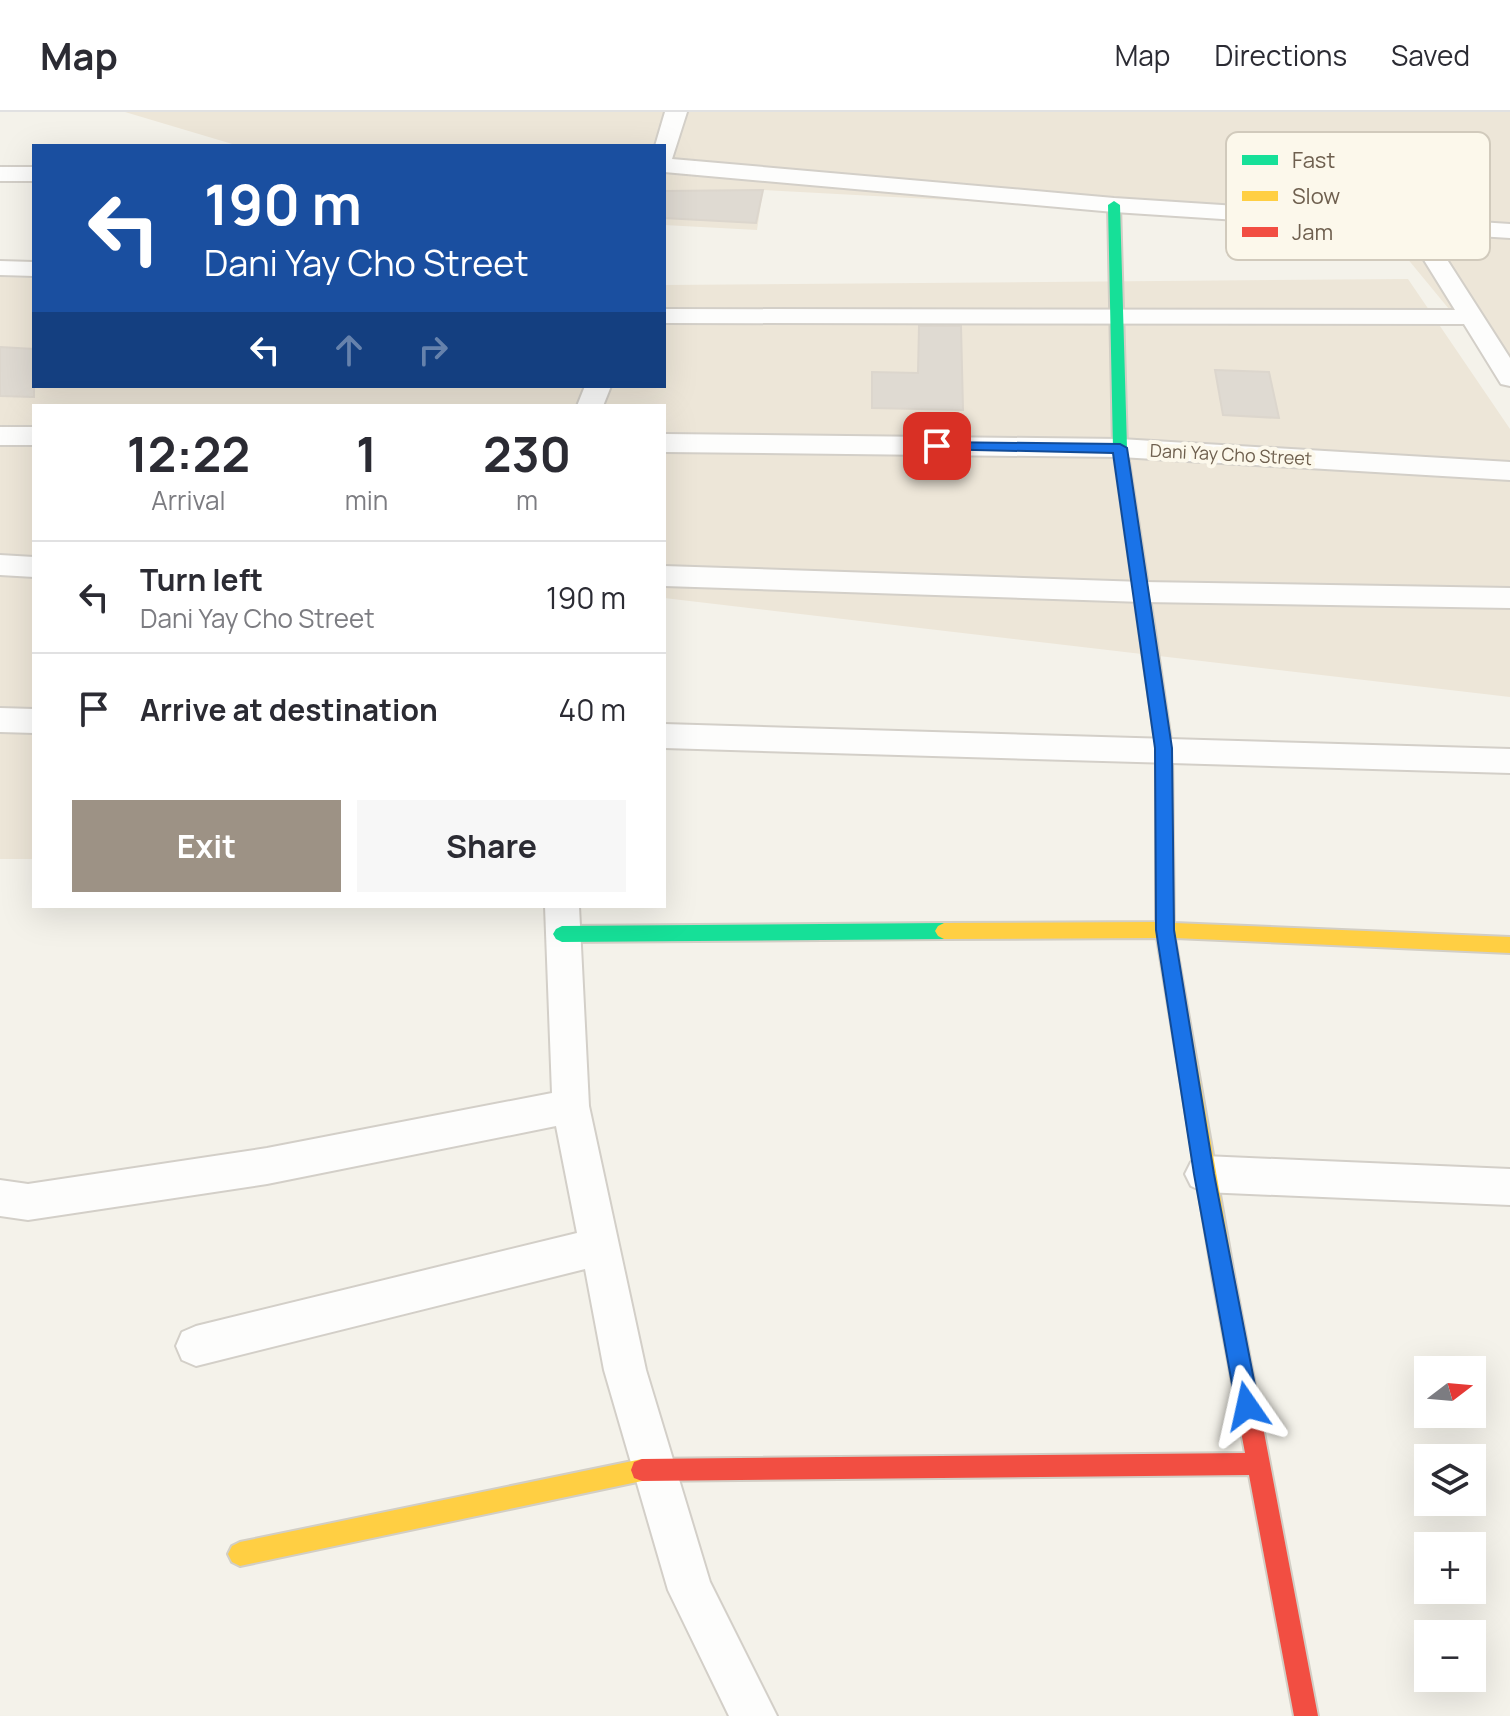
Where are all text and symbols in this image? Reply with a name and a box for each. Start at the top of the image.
text: Map [40,29,118,81]
text: Map [1115,36,1170,74]
text: Directions [1214,36,1347,74]
text: Saved [1391,36,1470,74]
legend [1226,132,1490,260]
text: Fast [1292,145,1335,175]
text: 190 m [204,165,362,242]
icon: left [72,176,176,280]
text: Slow [1292,181,1340,211]
text: Jam [1292,217,1333,247]
text: Dani Yay Cho Street [204,238,529,287]
icon: left [243,328,287,372]
icon: ahead [327,328,371,372]
icon: right [411,328,455,372]
pin [903,412,971,480]
text: 12:22 [127,421,250,486]
text: 1 [356,421,377,486]
text: 230 [483,421,571,486]
icon: arrive [915,424,959,468]
street label: Dani Yay Cho Street [1149,438,1313,470]
text: Arrival [151,482,225,518]
text: min [345,482,388,518]
text: m [516,482,538,518]
text: Turn left [140,559,263,600]
icon: left [72,575,116,619]
text: 190 m [546,577,626,618]
text: Dani Yay Cho Street [140,600,375,636]
icon: arrive [72,687,116,731]
text: Arrive at destination [140,689,438,730]
text: 40 m [559,689,626,730]
button: Exit [72,800,341,892]
button: Share [357,800,626,892]
north arrow [1414,1356,1486,1428]
map controls [1414,1356,1486,1692]
position arrow [1205,1364,1289,1448]
button: layers [1414,1444,1486,1516]
button: + [1414,1532,1486,1604]
button: − [1414,1620,1486,1692]

